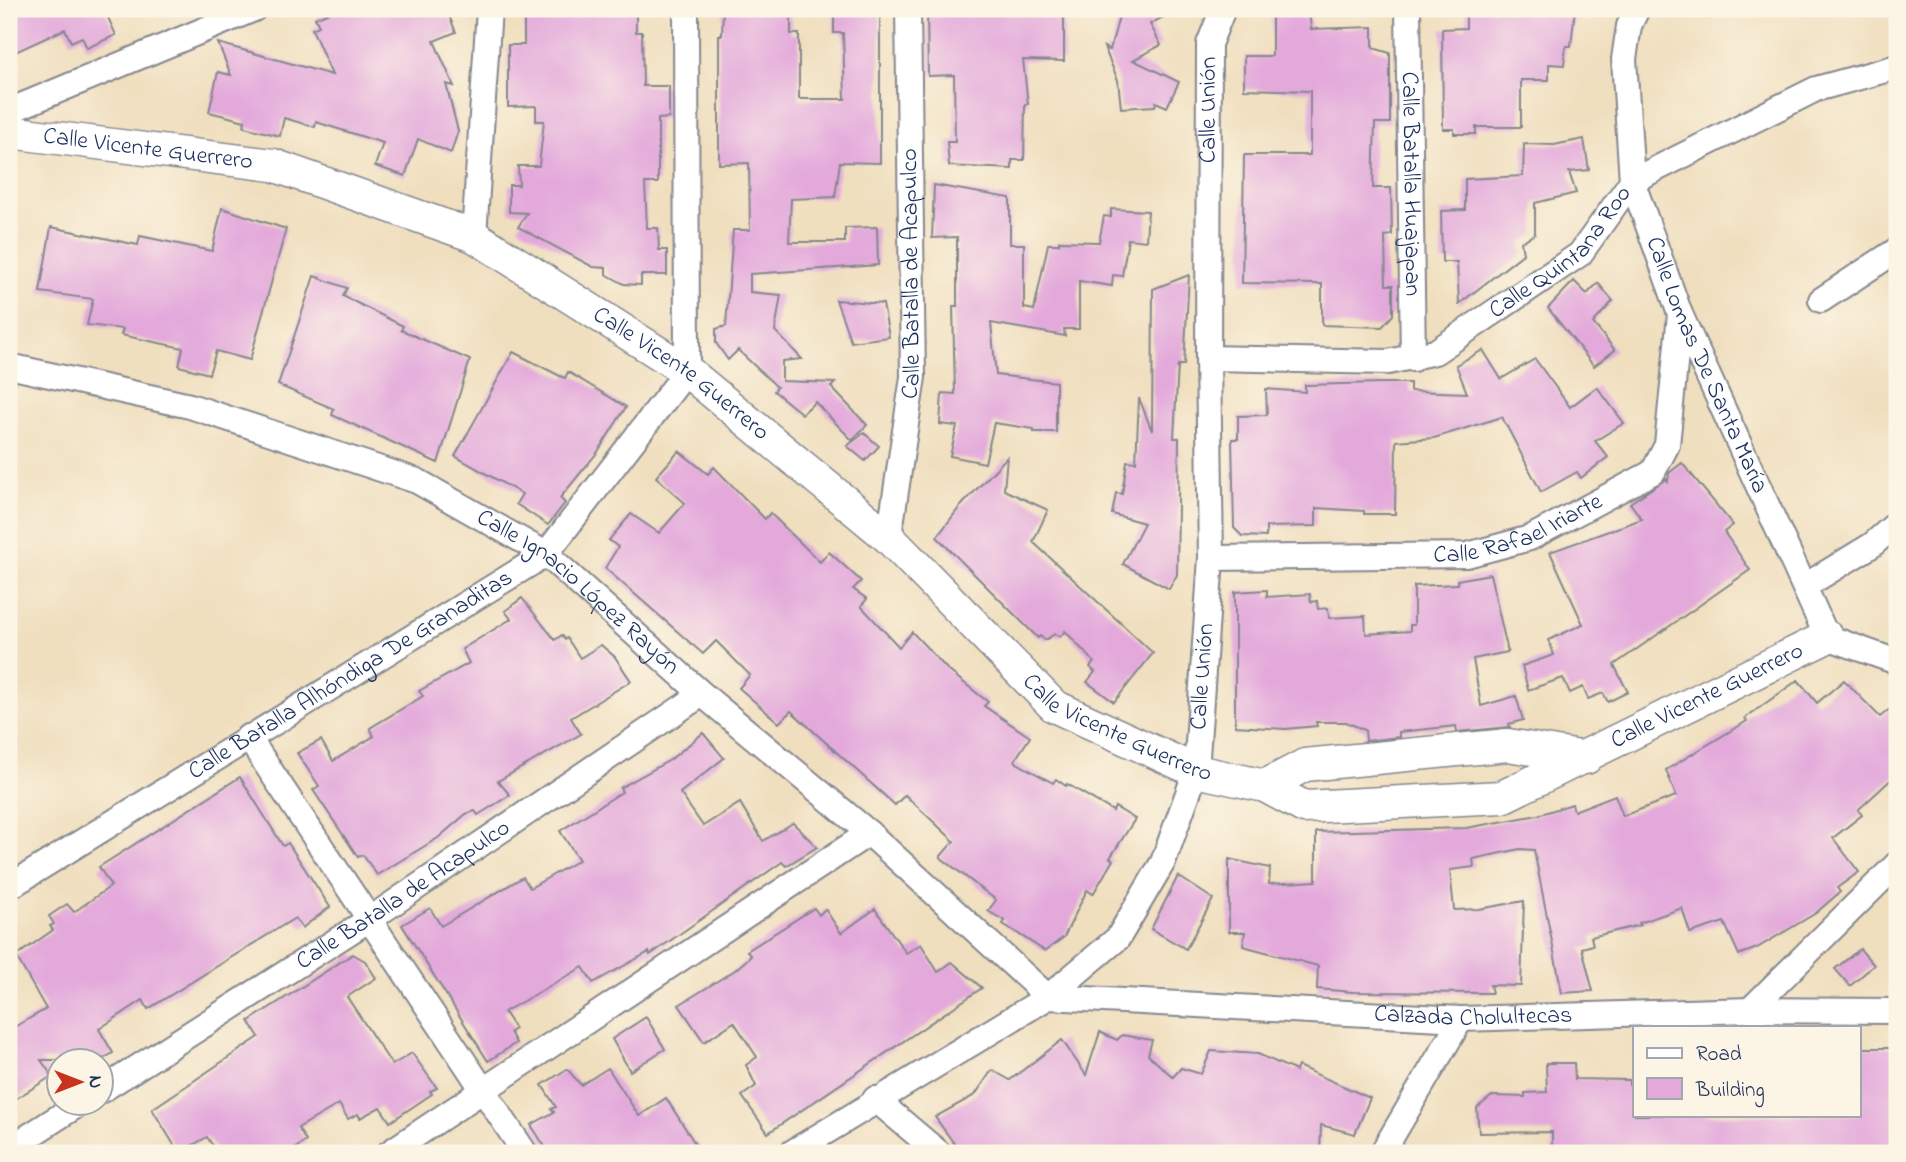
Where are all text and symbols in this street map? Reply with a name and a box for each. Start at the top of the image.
street label: Calle Unión [1191,56,1226,163]
street label: Calle Batalla Huajapan [1391,72,1430,296]
street label: Calle Vicente Guerrero [41,119,255,180]
street label: Calle Batalla de Acapulco [892,148,931,402]
street label: Calle Quintana Roo [1482,179,1641,328]
street label: Calle Lomas De Santa María [1636,232,1777,499]
street label: Calle Vicente Guerrero [586,298,777,450]
street label: Calle Rafael Iriarte [1433,485,1609,573]
street label: Calle Ignacio López Rayón [470,501,687,683]
street label: Calle Batalla Alhóndiga De Granaditas [182,561,520,789]
street label: Calle Unión [1181,622,1224,731]
street label: Calle Vicente Guerrero [1605,634,1810,758]
street label: Calle Vicente Guerrero [1014,666,1215,791]
street label: Calle Batalla de Acapulco [289,811,518,979]
street label: Calzada Cholultecas [1373,997,1573,1037]
legend [1633,1026,1860,1116]
text: Road [1696,1040,1742,1070]
north arrow [46,1046,116,1116]
text: N [81,1076,108,1089]
text: Building [1695,1076,1765,1108]

